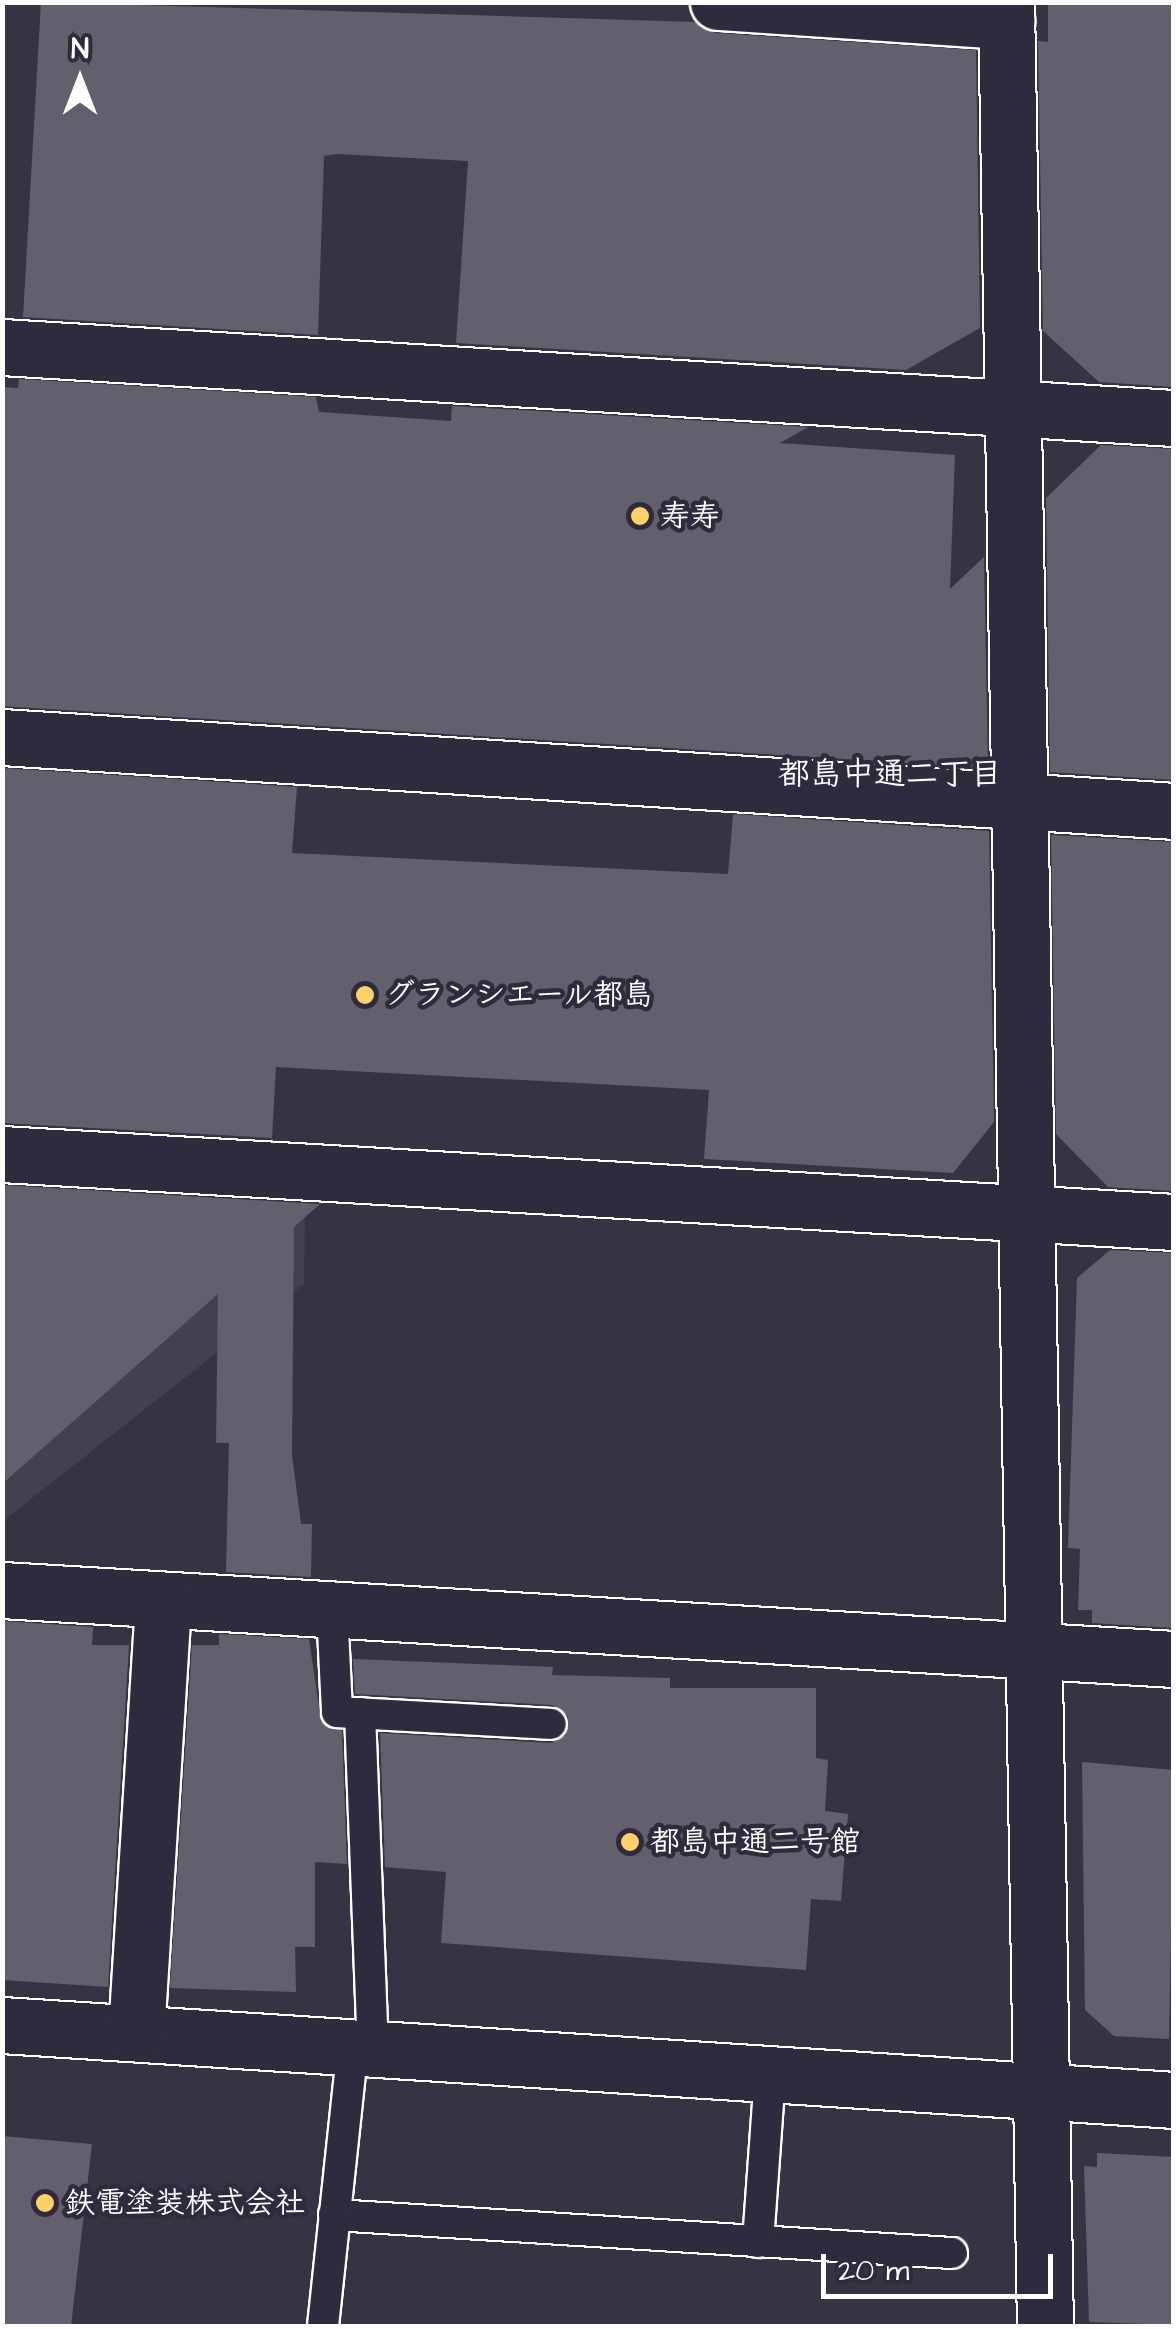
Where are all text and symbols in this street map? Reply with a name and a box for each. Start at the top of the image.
north arrow [30,30,130,130]
text: N [71,30,89,69]
place label: 寿寿 [660,498,720,534]
marker: 寿寿 [629,505,651,527]
district label: 都島中通二丁目 [778,756,1002,794]
place label: グランシエール都島 [385,977,654,1013]
marker: グランシエール都島 [354,984,376,1006]
place label: 都島中通二号館 [650,1824,860,1860]
marker: 都島中通二号館 [619,1831,641,1853]
place label: 鉄電塗装株式会社 [65,2185,305,2221]
marker: 鉄電塗装株式会社 [34,2192,56,2214]
scale bar [826,2234,1058,2296]
text: 20 m [838,2250,909,2292]

